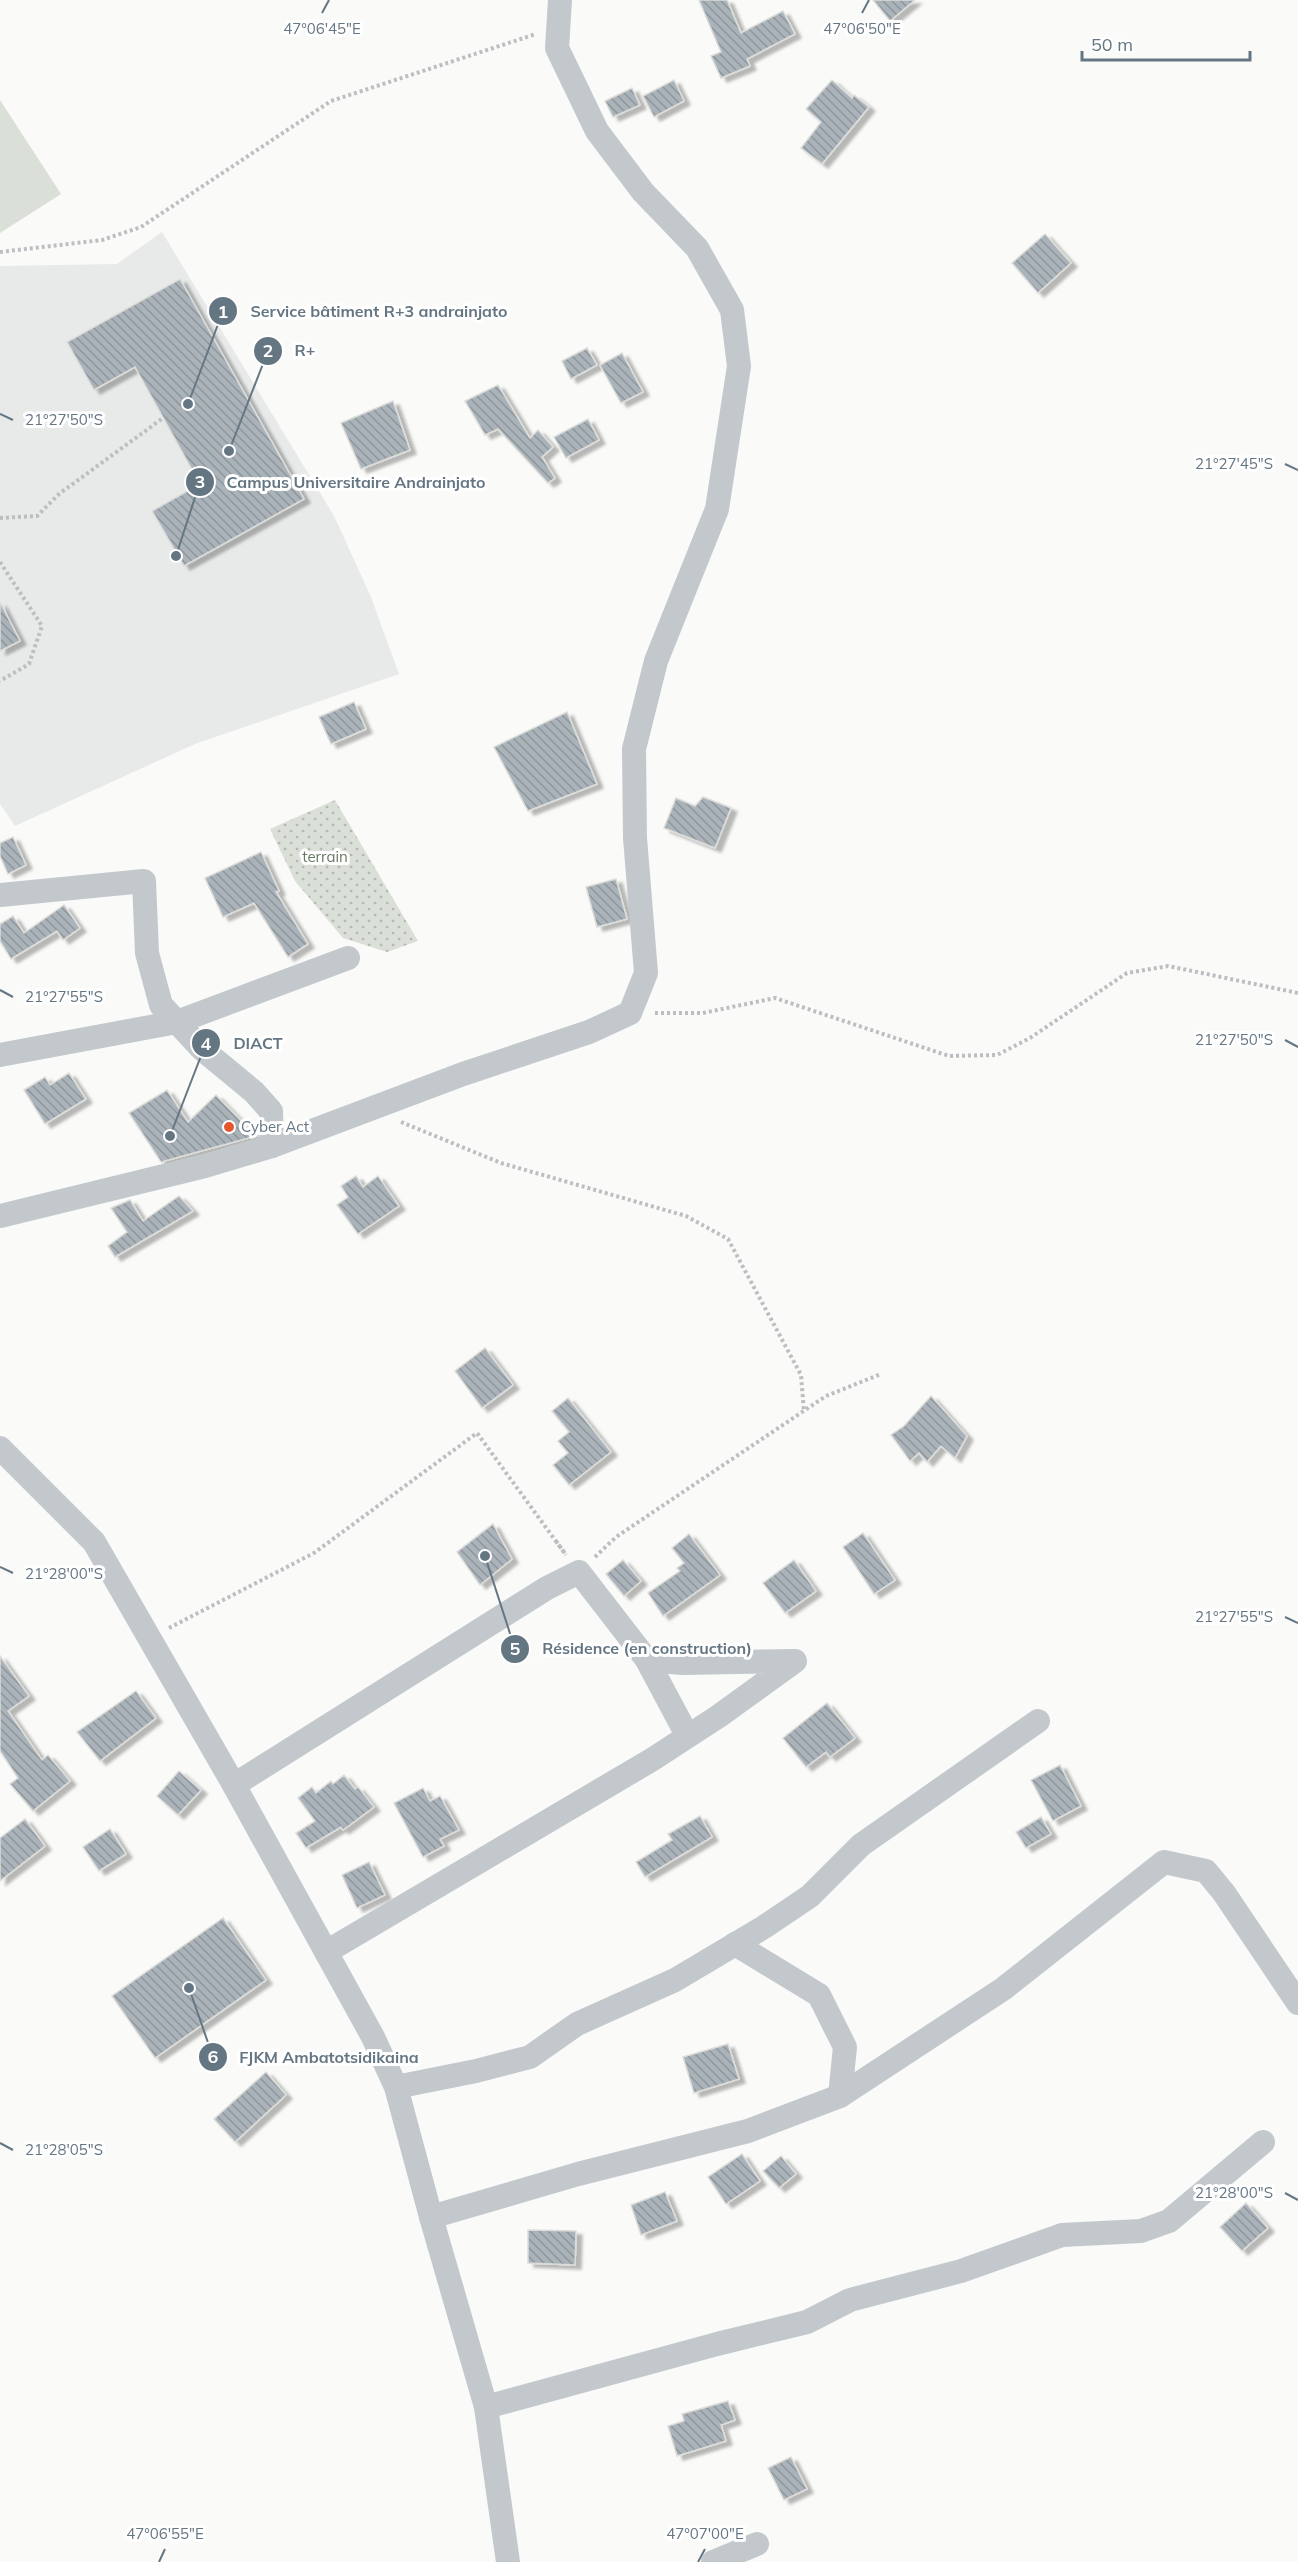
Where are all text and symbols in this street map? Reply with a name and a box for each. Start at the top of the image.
text: 47°06'45"E [283,19,361,38]
text: 47°06'50"E [823,19,901,38]
scale bar [1082,24,1250,62]
text: 50 m [1091,33,1133,56]
callout: Service bâtiment R+3 andrainjato [208,294,519,328]
text: 1 [218,300,228,323]
text: Service bâtiment R+3 andrainjato [251,301,507,321]
callout: R+ [253,334,327,368]
text: 2 [263,339,273,362]
text: R+ [295,340,315,360]
text: 21°27'50"S [25,410,103,429]
text: 21°27'45"S [1195,454,1273,473]
callout: Campus Universitaire Andrainjato [185,465,498,499]
text: 3 [195,470,205,493]
text: Campus Universitaire Andrainjato [227,472,485,492]
park label: terrain [302,847,348,866]
text: 21°27'55"S [25,987,103,1006]
callout: DIACT [191,1026,294,1060]
text: 21°27'50"S [1195,1030,1273,1049]
text: 4 [201,1032,212,1055]
text: DIACT [233,1033,283,1053]
place label: Cyber Act [241,1117,309,1136]
marker: Cyber Act [222,1120,236,1134]
text: 21°28'00"S [25,1564,103,1583]
text: 21°27'55"S [1195,1607,1273,1626]
callout: Résidence (en construction) [500,1632,764,1666]
text: 5 [510,1637,521,1660]
text: Résidence (en construction) [542,1638,752,1658]
callout: FJKM Ambatotsidikaina [198,2040,431,2074]
text: 6 [208,2045,219,2068]
text: FJKM Ambatotsidikaina [239,2047,419,2067]
text: 21°28'05"S [25,2140,103,2159]
text: 21°28'00"S [1195,2183,1273,2202]
text: 47°06'55"E [126,2524,204,2543]
text: 47°07'00"E [666,2524,744,2543]

